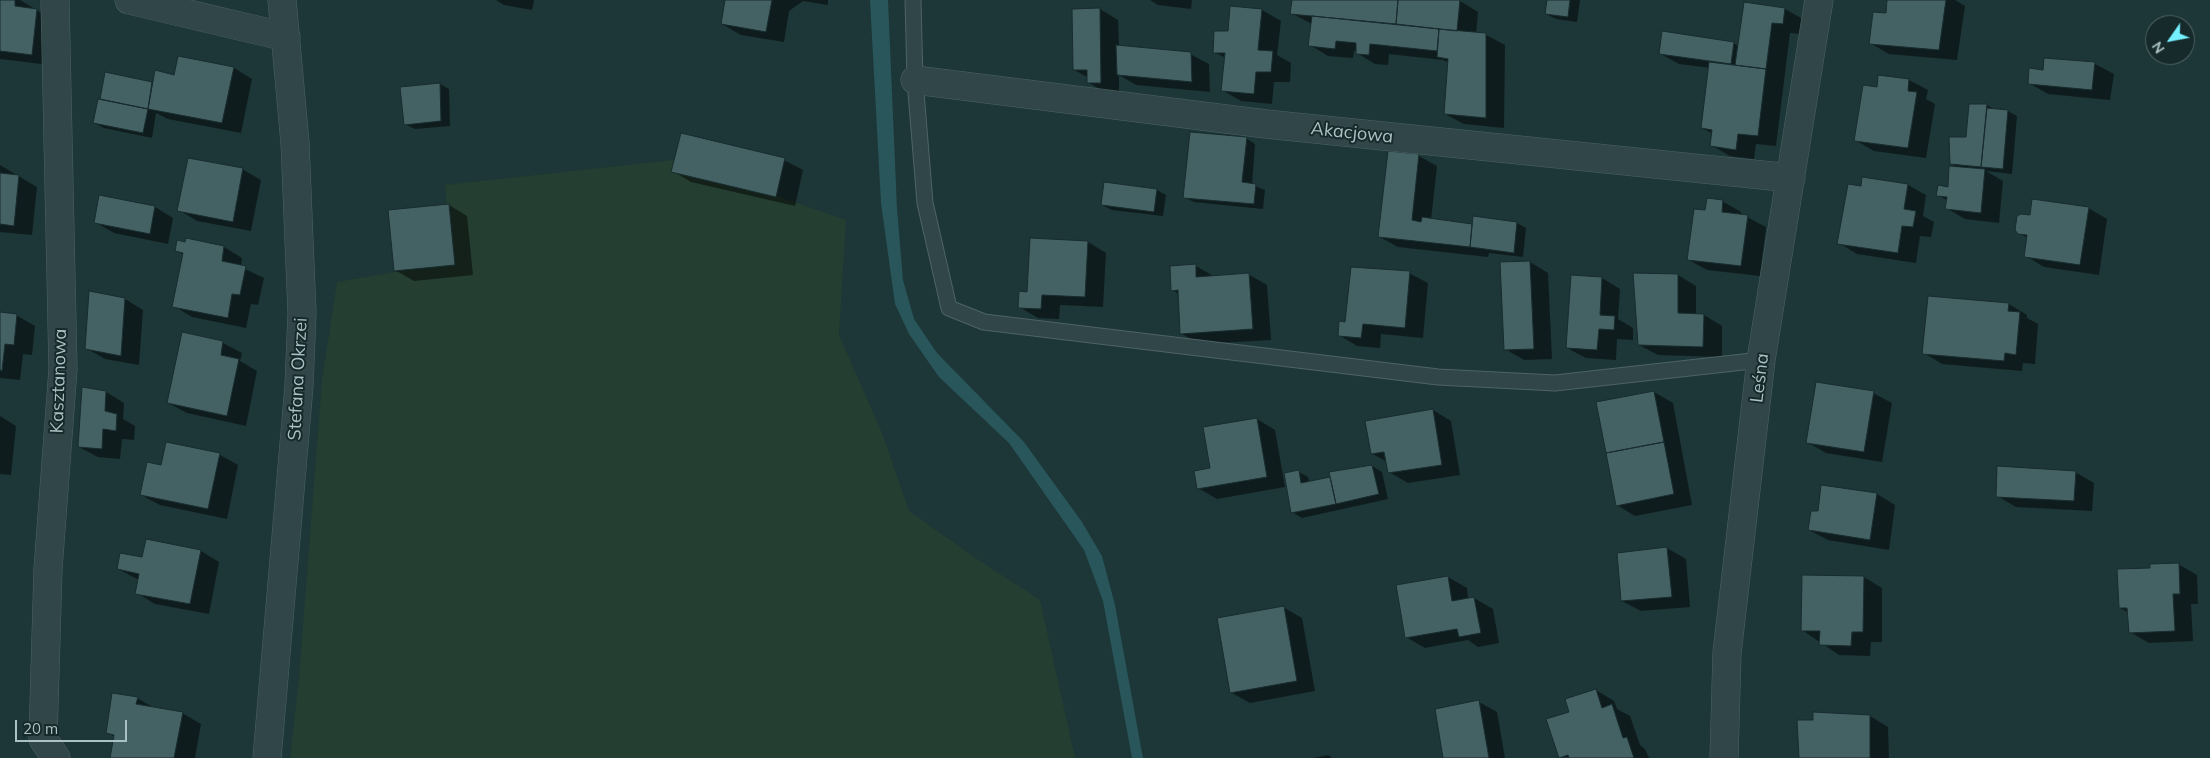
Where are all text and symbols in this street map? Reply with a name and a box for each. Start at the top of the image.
north arrow [2145,15,2195,65]
text: N [2148,38,2169,57]
street label: Akacjowa [1310,118,1394,148]
street label: Stefana Okrzei [284,317,312,441]
street label: Kasztanowa [46,328,72,434]
street label: Leśna [1746,352,1774,404]
scale bar [18,710,130,742]
text: 20 m [23,719,58,738]

